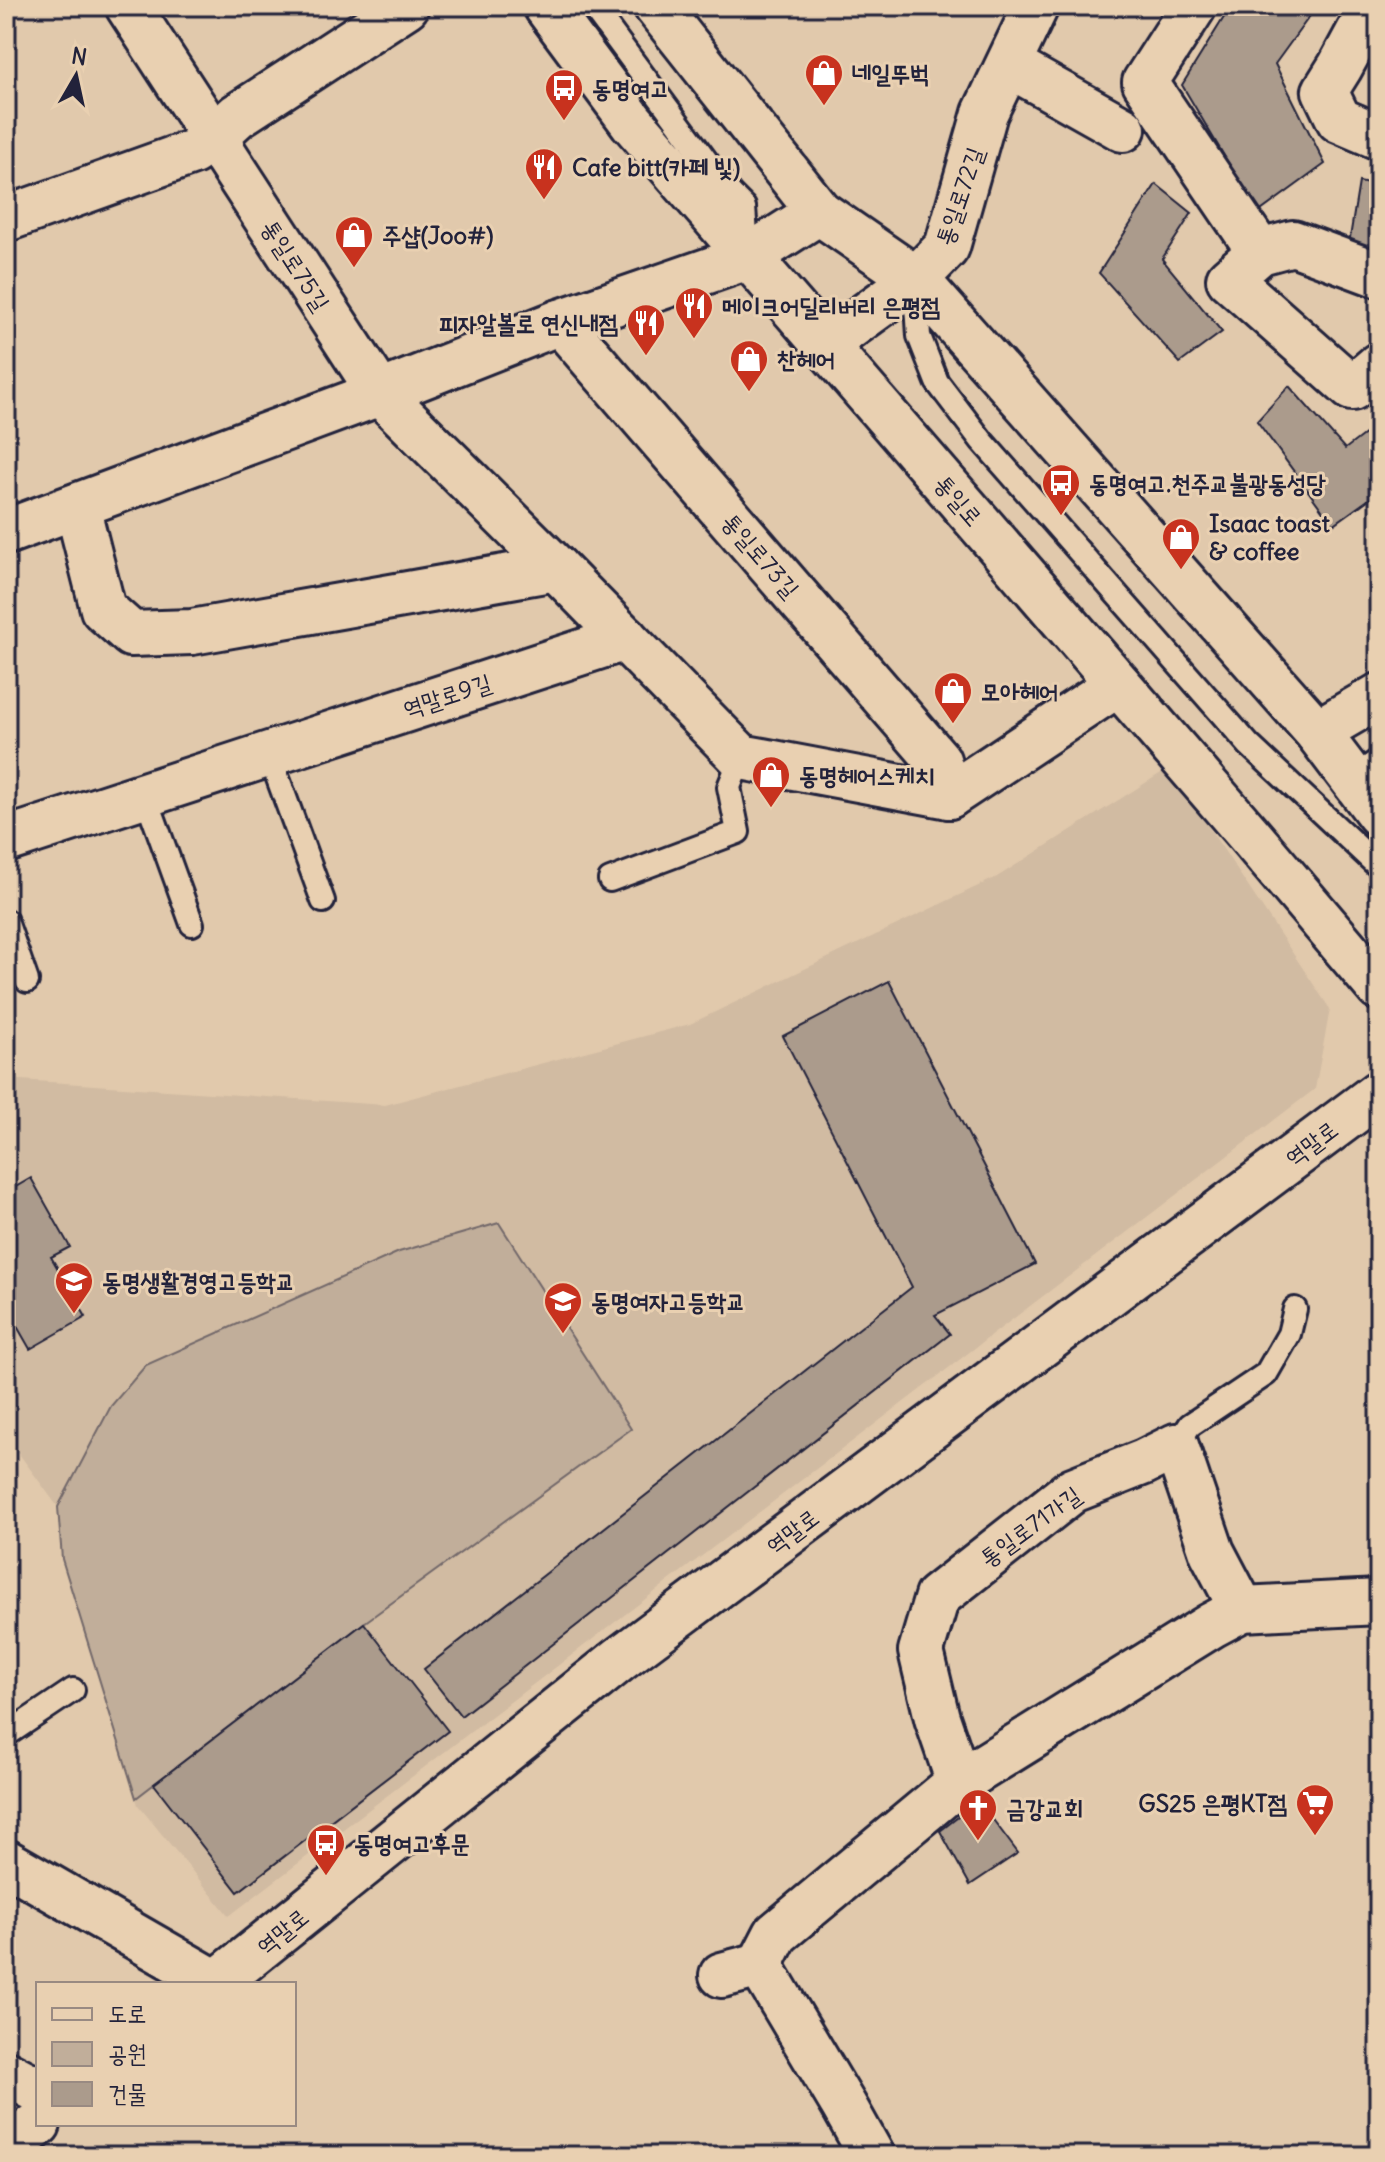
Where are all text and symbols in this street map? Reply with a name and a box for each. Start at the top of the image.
north arrow [36,36,116,116]
text: N [69,41,89,71]
shop icon: 네일뚜벅 [803,52,845,107]
place label: 네일뚜벅 [852,58,929,88]
bus stop icon: 동명여고 [543,67,585,122]
place label: 동명여고 [592,73,669,103]
street label: 통일로72길 [928,143,990,249]
restaurant icon: Cafe bitt(카페 빛) [523,146,565,201]
place label: Cafe bitt(카페 빛) [572,152,740,182]
street label: 통일로75길 [255,214,337,316]
shop icon: 주샵(Joo#) [333,214,375,269]
place label: 주샵(Joo#) [382,220,494,250]
restaurant icon: 메이크어딜리버리 은평점 [673,285,715,340]
place label: 메이크어딜리버리 은평점 [722,291,940,321]
restaurant icon: 피자알볼로 연신내점 [625,302,667,357]
place label: 피자알볼로 연신내점 [438,308,618,338]
shop icon: 찬헤어 [728,338,770,393]
place label: 찬헤어 [777,344,835,374]
bus stop icon: 동명여고.천주교불광동성당 [1040,462,1082,517]
street label: 통일로 [929,468,989,532]
place label: 동명여고.천주교불광동성당 [1089,468,1326,498]
street label: 통일로73길 [716,506,806,604]
place label: Isaac toast & coffee [1209,508,1331,566]
shop icon: Isaac toast & coffee [1160,516,1202,571]
street label: 역말로9길 [399,667,495,723]
shop icon: 모아헤어 [932,670,974,725]
place label: 모아헤어 [981,676,1058,706]
shop icon: 동명헤어스케치 [750,754,792,809]
place label: 동명헤어스케치 [799,760,934,790]
street label: 역말로 [1279,1114,1343,1172]
school or university icon: 동명생활경영고등학교 [53,1260,95,1315]
place label: 동명생활경영고등학교 [102,1266,295,1296]
school or university icon: 동명여자고등학교 [542,1280,584,1335]
place label: 동명여자고등학교 [591,1286,746,1316]
street label: 통일로71가길 [974,1479,1086,1573]
street label: 역말로 [760,1502,824,1560]
supermarket icon: GS25 은평KT점 [1294,1782,1336,1837]
church icon: 금강교회 [957,1787,999,1842]
place label: GS25 은평KT점 [1138,1788,1287,1818]
place label: 금강교회 [1006,1793,1083,1823]
bus stop icon: 동명여고후문 [305,1822,347,1877]
place label: 동명여고후문 [354,1828,470,1858]
street label: 역말로 [250,1901,314,1961]
legend [36,1982,296,2126]
text: 도로 [108,1998,147,2028]
text: 공원 [108,2038,147,2068]
text: 건물 [108,2078,147,2108]

